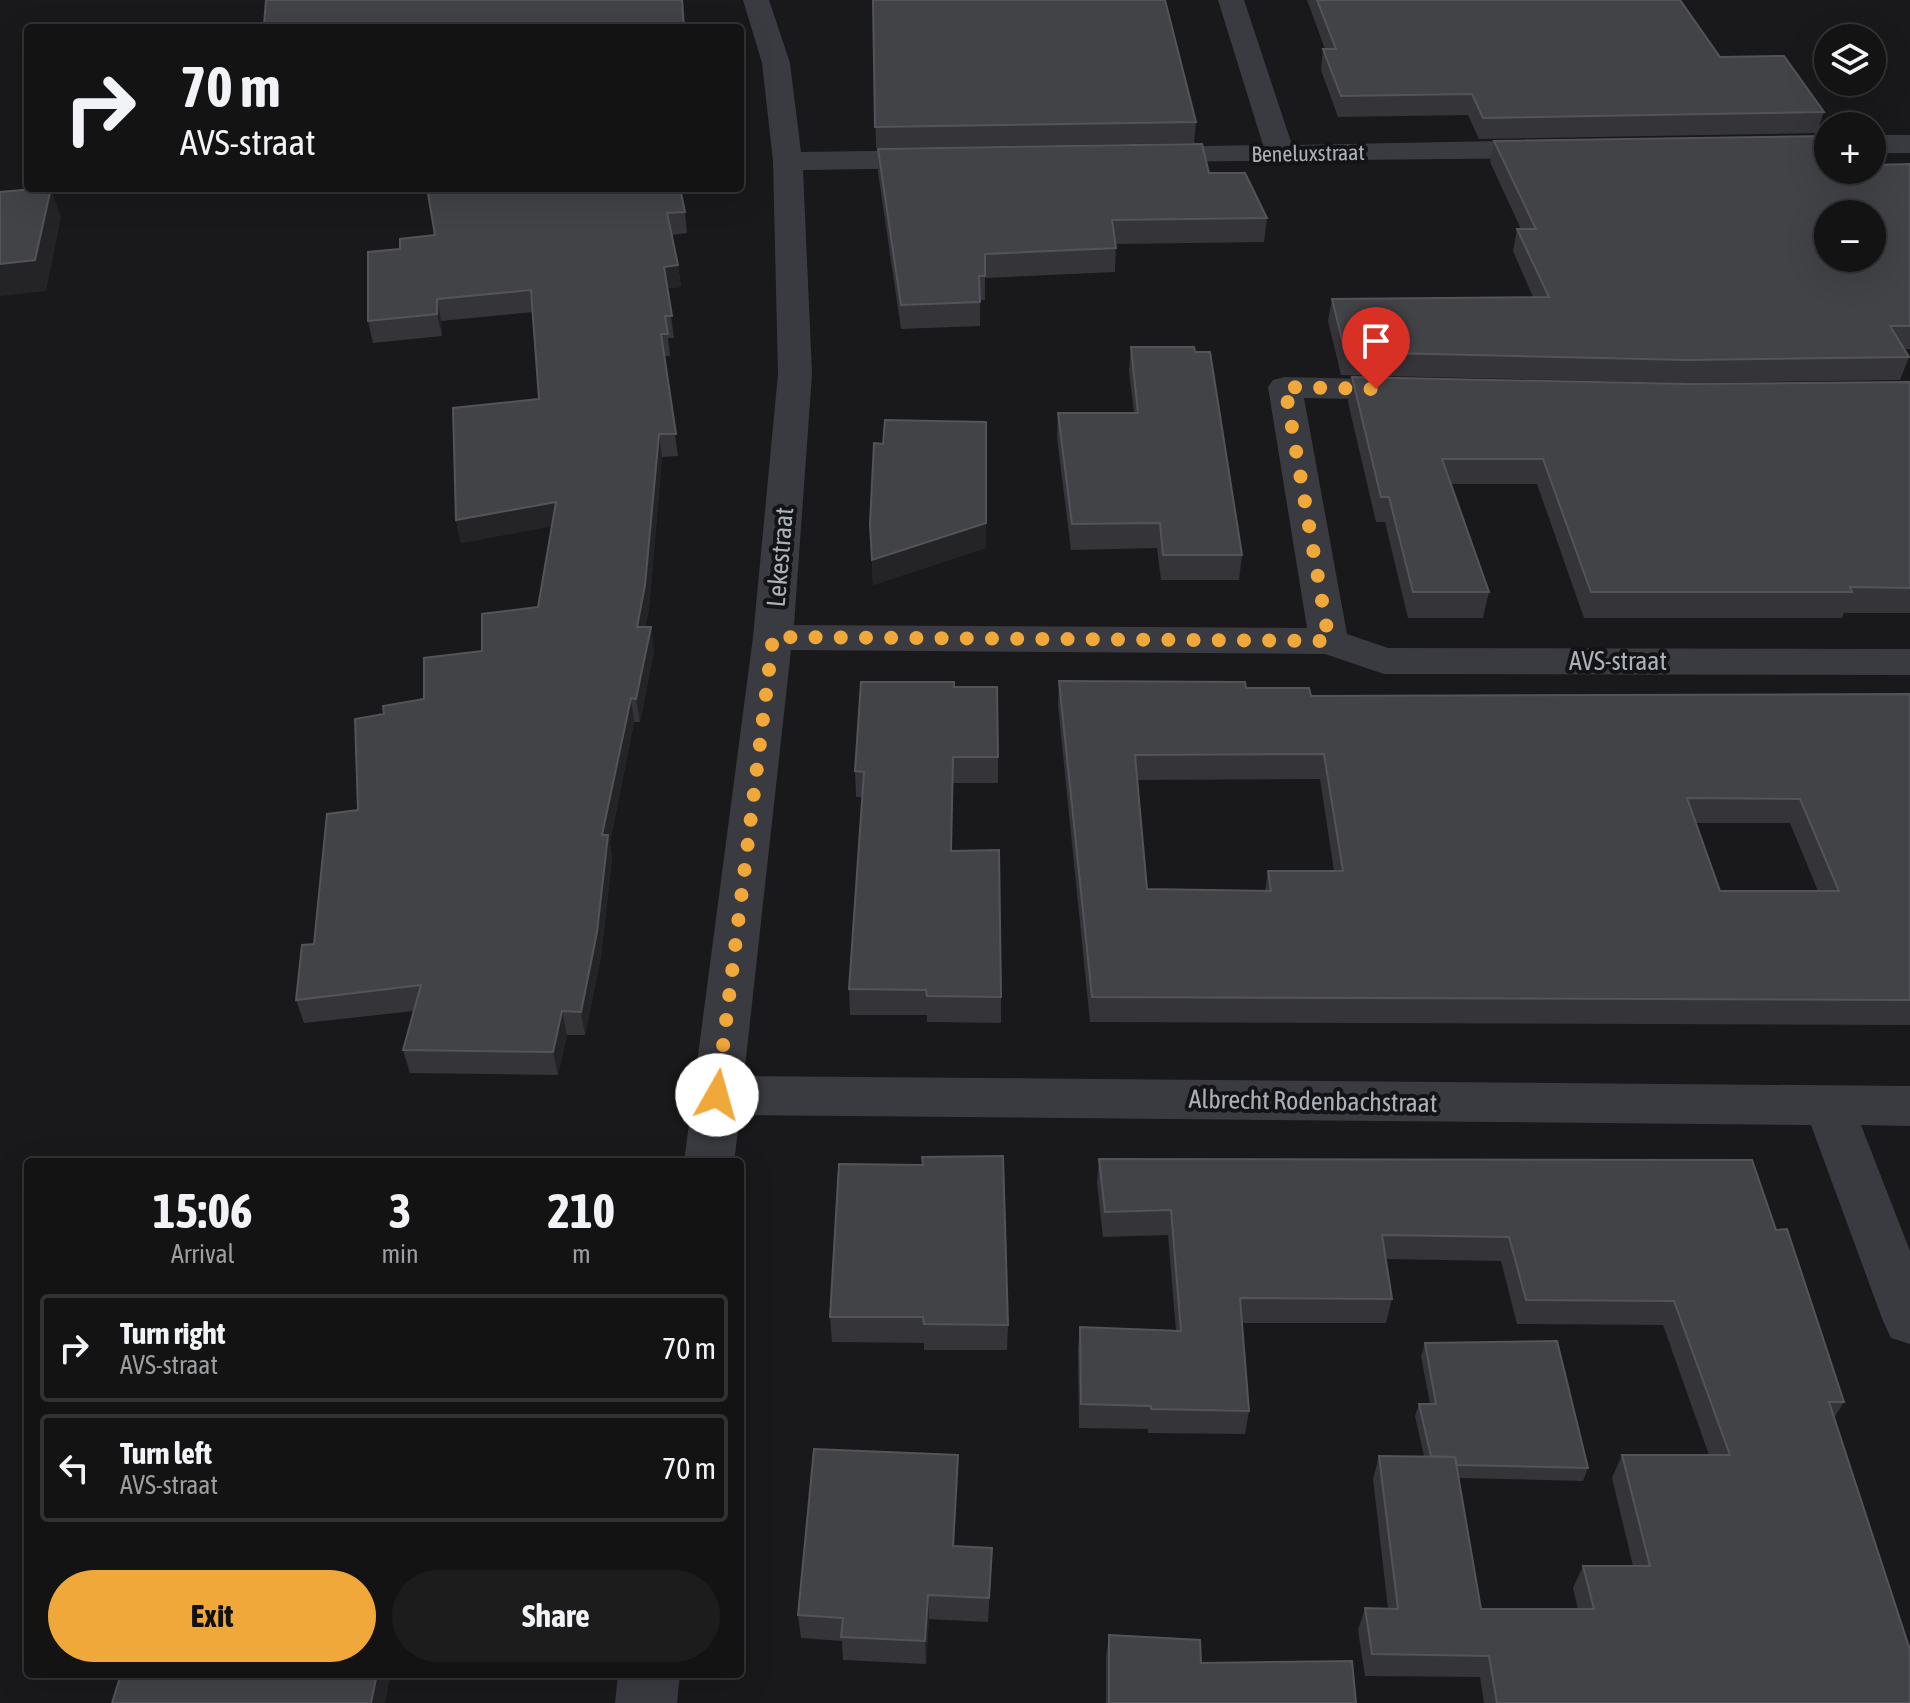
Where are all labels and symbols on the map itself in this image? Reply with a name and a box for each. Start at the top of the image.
street label: Beneluxstraat [1251,139,1365,167]
pin [1342,307,1410,389]
street label: Lekestraat [761,506,799,608]
street label: AVS-straat [1569,646,1667,676]
position arrow [675,1053,759,1137]
street label: Albrecht Rodenbachstraat [1188,1084,1438,1118]

